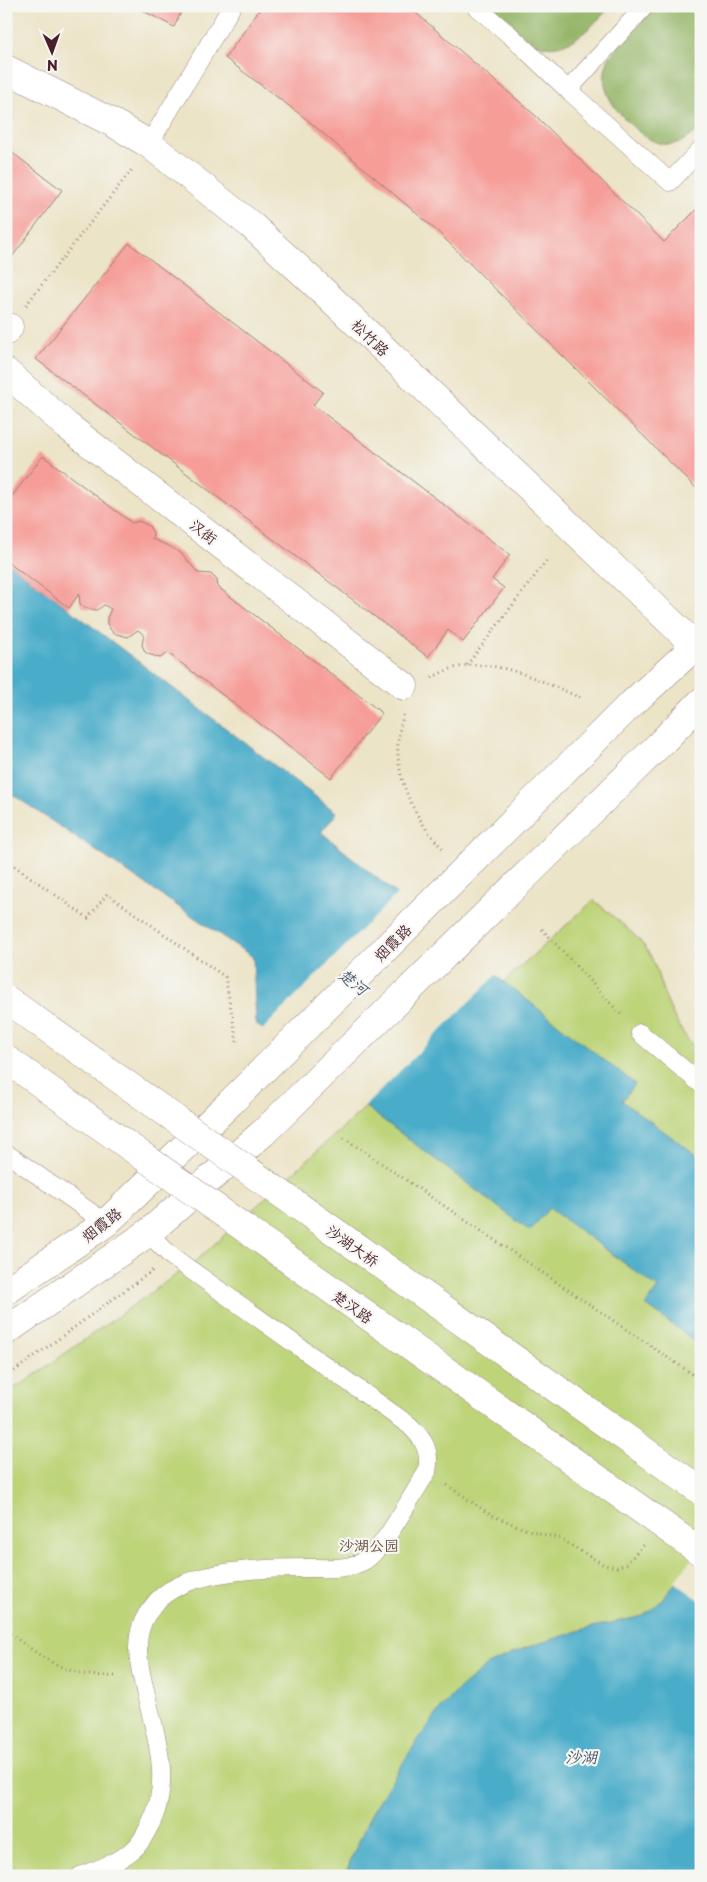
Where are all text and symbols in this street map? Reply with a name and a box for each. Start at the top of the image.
north arrow [28,28,78,78]
text: N [47,55,58,76]
street label: 松竹路 [347,313,395,361]
street label: 汉街 [185,513,223,549]
street label: 烟霞路 [368,918,416,966]
water label: 楚河 [334,962,376,1002]
street label: 烟霞路 [76,1201,126,1247]
street label: 沙湖大桥 [322,1218,384,1272]
street label: 楚汉路 [328,1284,378,1328]
park label: 沙湖公园 [339,1533,399,1556]
water label: 沙湖 [565,1744,599,1768]

